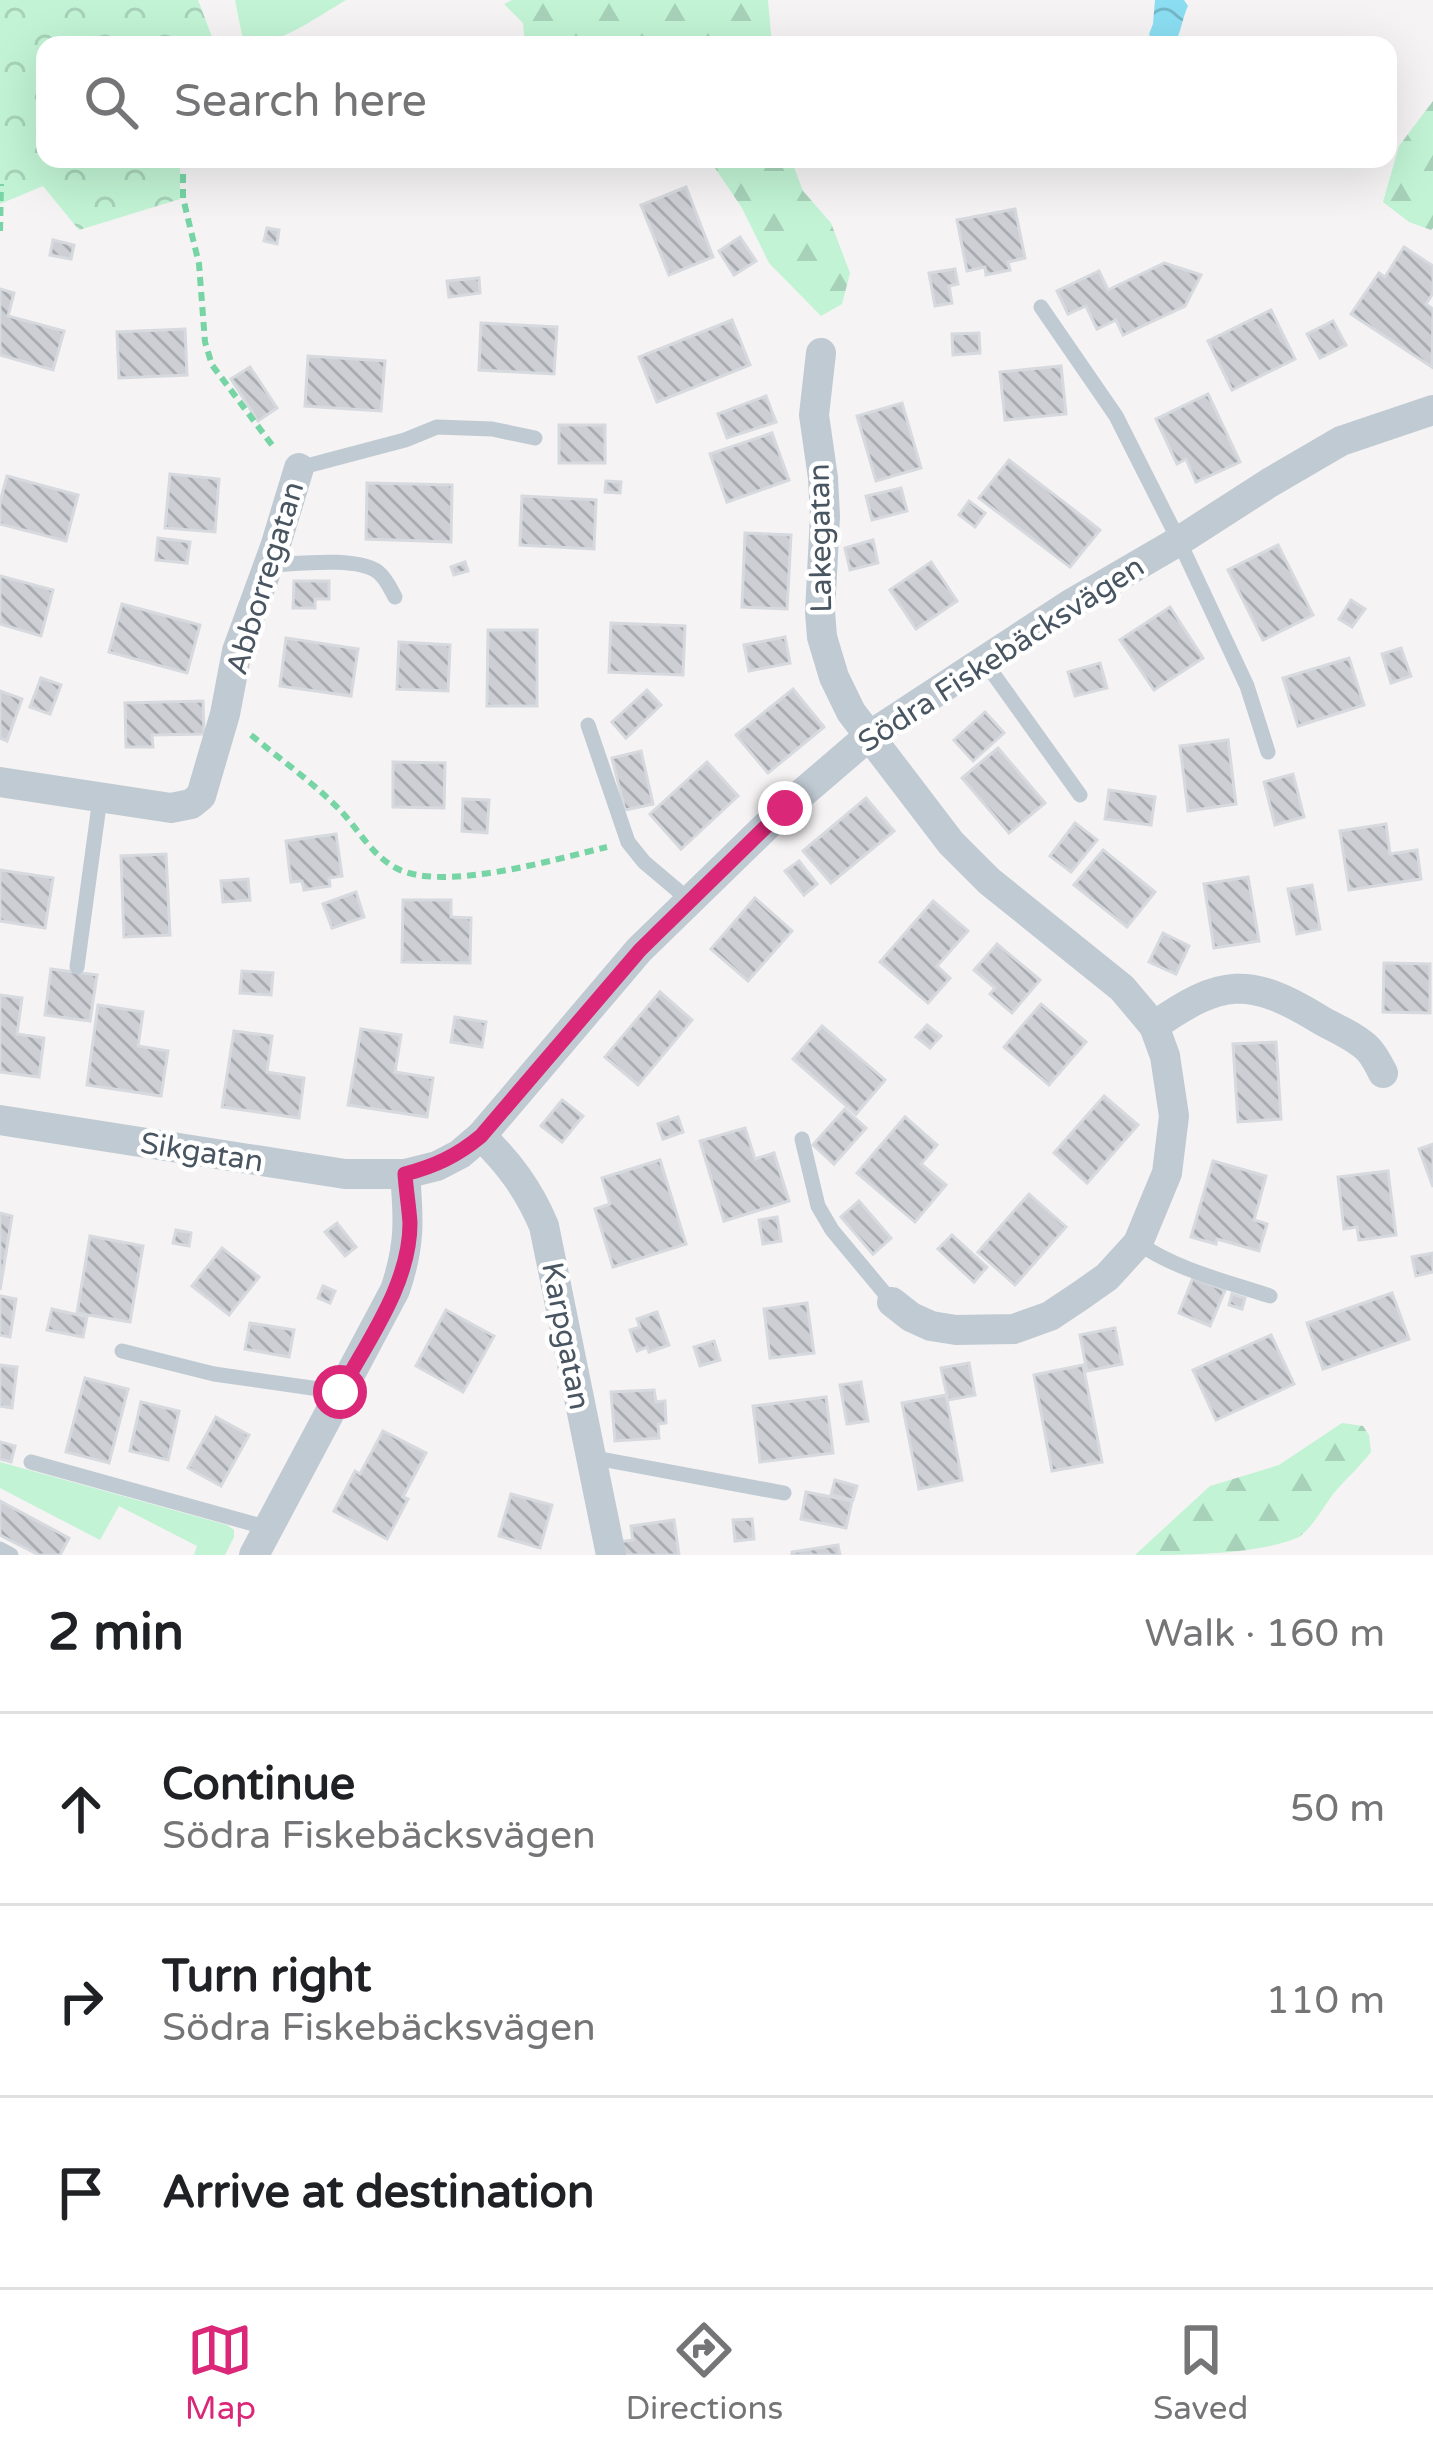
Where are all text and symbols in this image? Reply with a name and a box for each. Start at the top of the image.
search box [36,36,1397,168]
icon: search [78,69,144,135]
text: Search here [174,75,427,129]
street label: Lakegatan [801,463,840,613]
street label: Abborregatan [219,477,312,679]
street label: Södra Fiskebäcksvägen [851,548,1151,761]
route end [758,781,812,835]
street label: Sikgatan [138,1125,266,1180]
street label: Karpgatan [533,1259,598,1413]
route start [313,1365,367,1419]
text: 2 min [48,1602,184,1664]
text: Walk · 160 m [1144,1610,1385,1657]
text: Continue [162,1758,355,1812]
icon: ahead [48,1776,114,1842]
text: 50 m [1290,1785,1385,1832]
text: Södra Fiskebäcksvägen [162,1812,596,1859]
text: Turn right [162,1950,371,2004]
icon: right [48,1968,114,2034]
text: 110 m [1266,1977,1385,2024]
text: Södra Fiskebäcksvägen [162,2004,596,2051]
icon: arrive [48,2160,114,2226]
text: Arrive at destination [162,2166,594,2220]
tab: Map [185,2317,256,2428]
tab: Directions [626,2317,783,2428]
tab: Saved [1153,2317,1248,2428]

